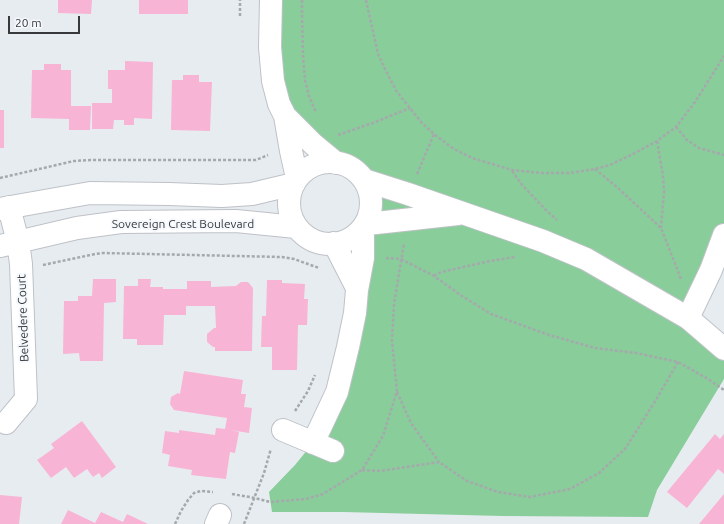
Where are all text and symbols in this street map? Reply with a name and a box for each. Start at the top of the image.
scale bar [10,8,82,34]
text: 20 m [15,16,42,29]
street label: Sovereign Crest Boulevard [112,217,254,231]
street label: Belvedere Court [14,274,32,362]

